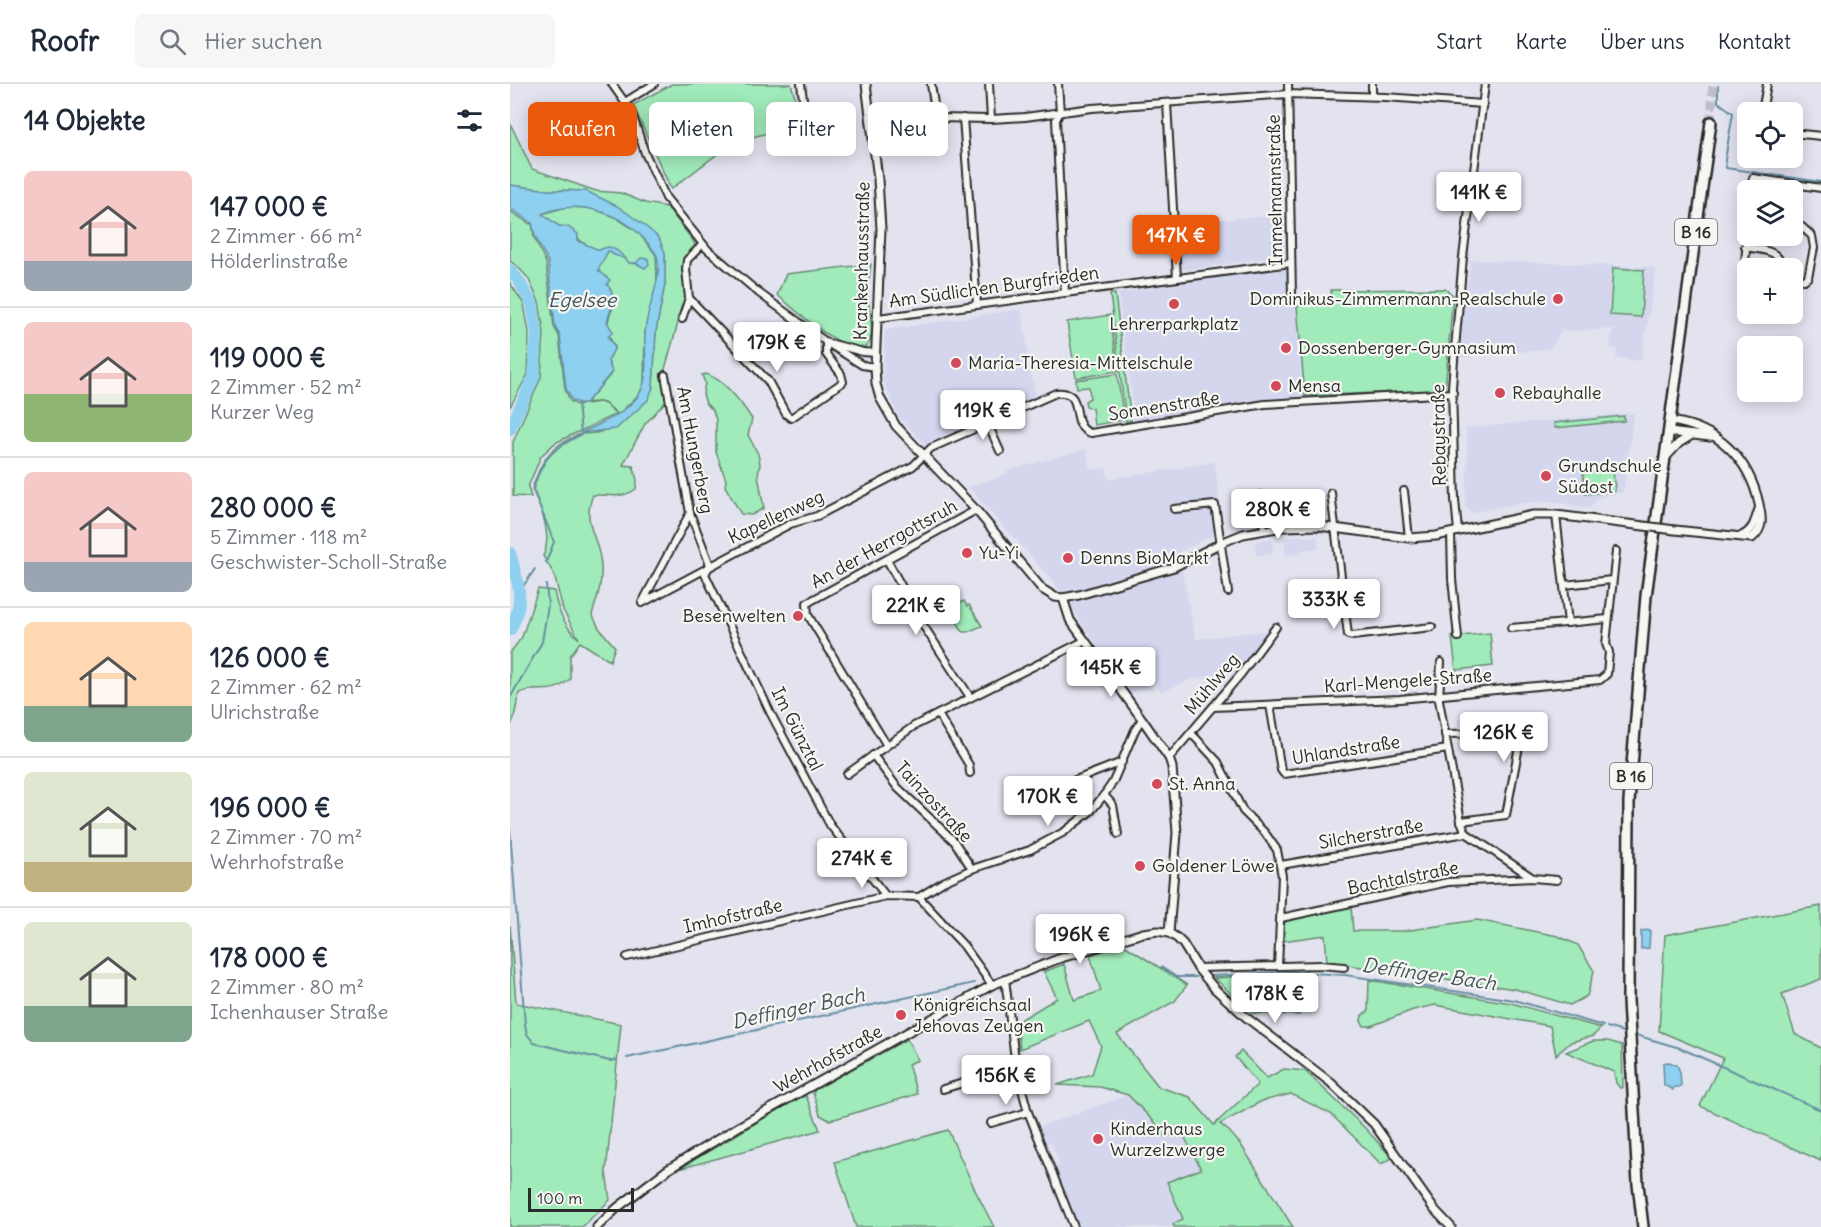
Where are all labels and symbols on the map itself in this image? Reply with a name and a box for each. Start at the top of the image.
street label: Immelmannstraße [1262,114,1287,266]
pin: 141K € [1430,172,1528,223]
street label: Krankenhausstraße [849,182,874,340]
pin: 147K € [1127,215,1225,266]
road number: B 16 [1675,219,1717,245]
street label: Am Südlichen Burgfrieden [887,260,1100,313]
water label: Egelsee [548,287,617,312]
place label: Dominikus-Zimmermann-Realschule [1250,287,1546,310]
marker: Dominikus-Zimmermann-Realschule [1551,292,1565,306]
marker: Lehrerparkplatz [1167,297,1181,311]
place label: Lehrerparkplatz [1109,312,1239,335]
pin: 179K € [728,322,826,373]
place label: Dossenberger-Gymnasium [1298,336,1516,359]
marker: Dossenberger-Gymnasium [1279,341,1293,355]
place label: Maria-Theresia-Mittelschule [968,351,1193,374]
marker: Maria-Theresia-Mittelschule [949,356,963,370]
place label: Mensa [1288,374,1341,397]
marker: Mensa [1269,379,1283,393]
place label: Rebayhalle [1512,381,1602,404]
street label: Am Hungerberg [672,384,719,516]
street label: Rebaystraße [1426,384,1451,486]
street label: Sonnenstraße [1107,385,1221,426]
marker: Rebayhalle [1493,386,1507,400]
pin: 119K € [934,390,1032,441]
place label: Grundschule Südost [1558,454,1662,498]
marker: Grundschule Südost [1539,469,1553,483]
street label: Kapellenweg [724,484,827,549]
pin: 280K € [1229,489,1327,540]
street label: An der Herrgottsruh [807,494,961,593]
place label: Yu-Yi [979,541,1019,564]
marker: Yu-Yi [960,546,974,560]
place label: Denns BioMarkt [1080,546,1209,569]
marker: Denns BioMarkt [1061,551,1075,565]
pin: 333K € [1285,579,1383,630]
pin: 221K € [867,585,965,636]
place label: Besenwelten [682,604,786,627]
marker: Besenwelten [791,609,805,623]
pin: 145K € [1062,647,1160,698]
street label: Mühlweg [1179,648,1244,719]
street label: Karl-Mengele-Straße [1323,663,1493,698]
street label: Im Günztal [767,683,828,774]
pin: 126K € [1455,712,1553,763]
street label: Uhlandstraße [1290,730,1402,769]
street label: Tainzostraße [891,756,978,847]
road number: B 16 [1610,763,1652,789]
place label: St. Anna [1169,772,1235,795]
pin: 170K € [999,776,1097,827]
marker: St. Anna [1150,777,1164,791]
street label: Silcherstraße [1317,813,1425,854]
pin: 274K € [813,838,911,889]
place label: Goldener Löwe [1152,854,1275,877]
street label: Bachtalstraße [1345,855,1461,900]
marker: Goldener Löwe [1133,859,1147,873]
street label: Imhofstraße [681,893,785,938]
pin: 196K € [1031,914,1129,965]
water label: Deffinger Bach [1360,952,1498,995]
pin: 178K € [1226,973,1324,1024]
water label: Deffinger Bach [729,981,867,1034]
place label: Königreichsaal Jehovas Zeugen [913,993,1044,1037]
marker: Königreichsaal Jehovas Zeugen [894,1008,908,1022]
street label: Wehrhofstraße [769,1019,886,1098]
pin: 156K € [957,1055,1055,1106]
place label: Kinderhaus Wurzelzwerge [1110,1117,1225,1161]
marker: Kinderhaus Wurzelzwerge [1091,1132,1105,1146]
scale bar [528,1185,634,1212]

